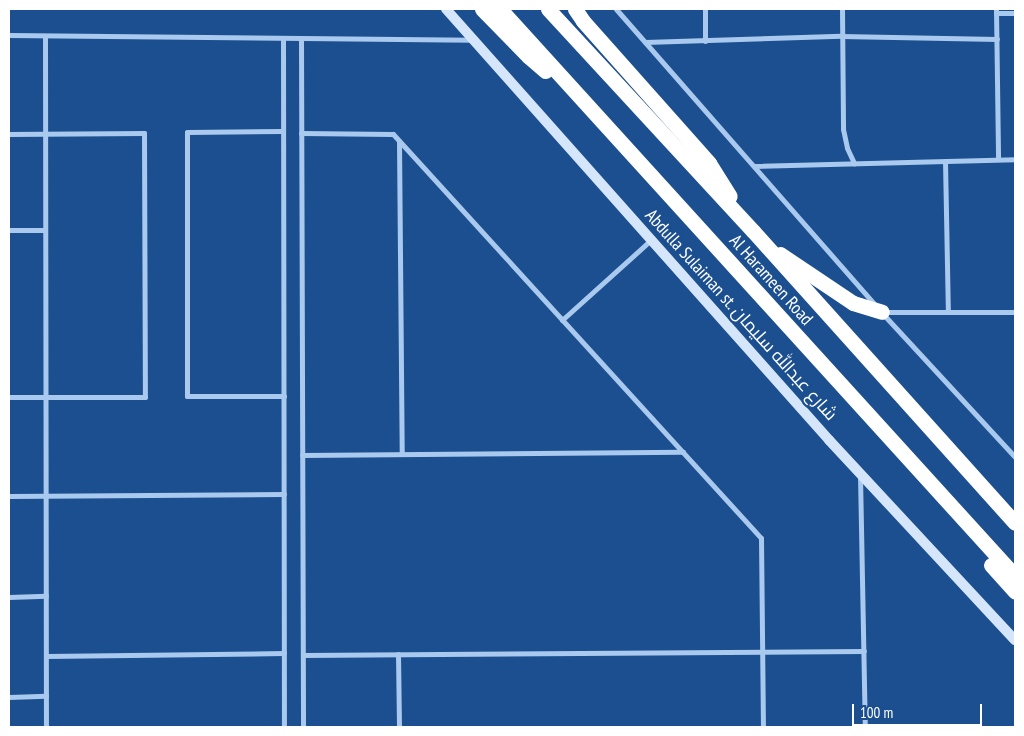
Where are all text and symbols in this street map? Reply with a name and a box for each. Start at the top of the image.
street label: Abdulla Sulaiman st. شارع عبدالله سليمان [640,205,842,425]
street label: Al Harameen Road [725,230,817,330]
scale bar [854,694,984,726]
text: 100 m [860,703,893,722]

